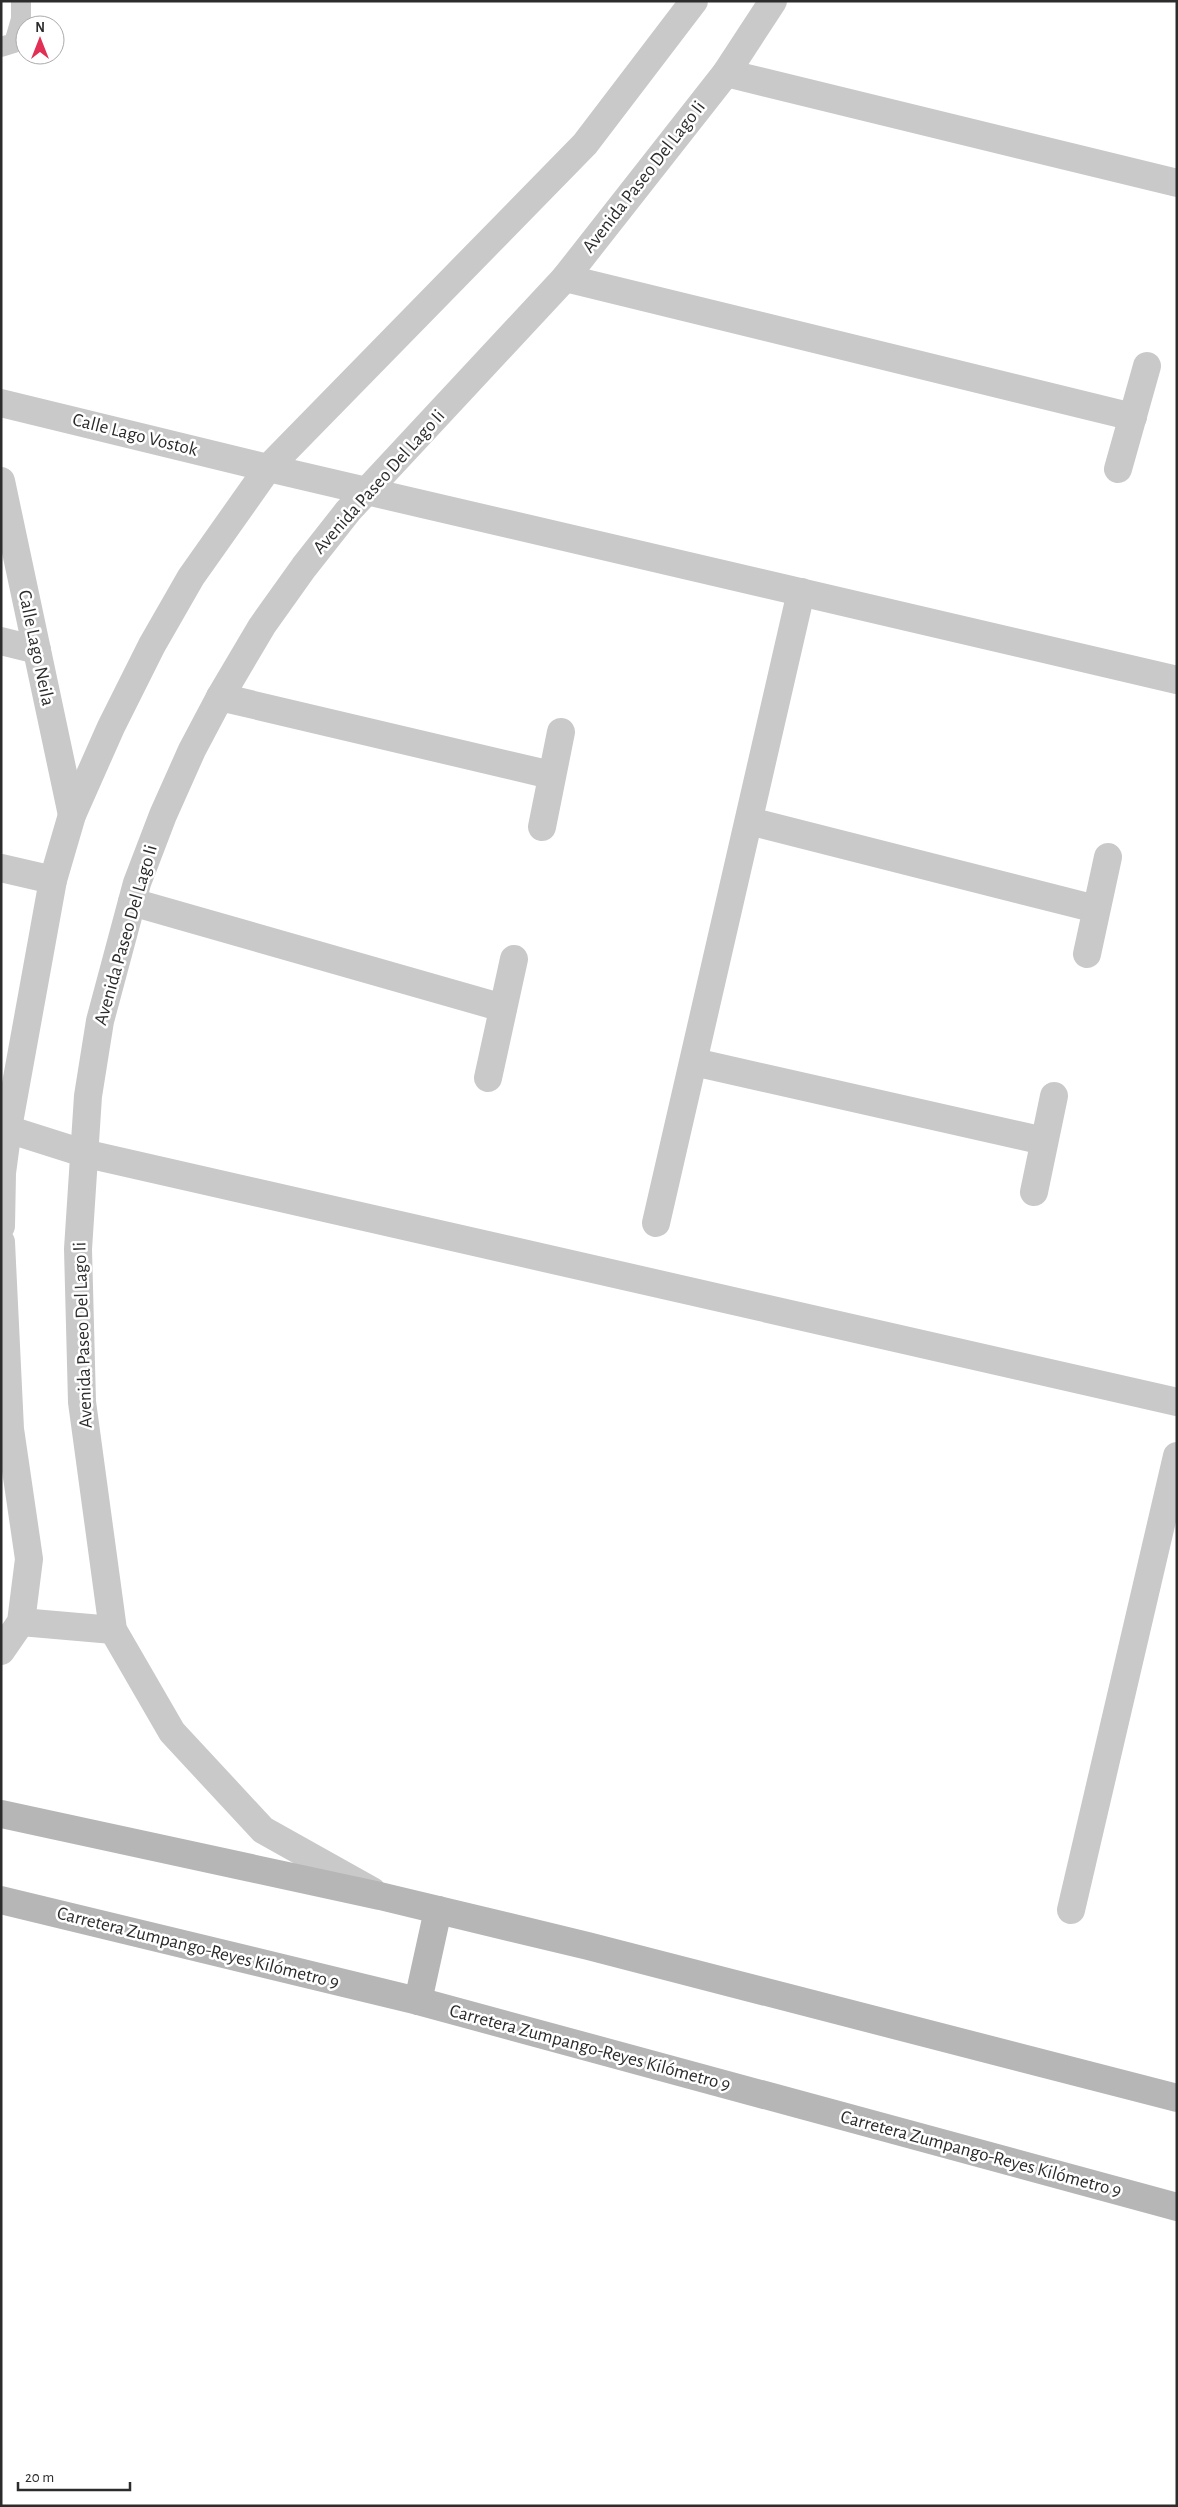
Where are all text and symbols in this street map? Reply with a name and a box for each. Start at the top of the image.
north arrow [15,15,65,65]
text: N [35,21,45,35]
street label: Avenida Paseo Del Lago Ii [579,98,709,256]
street label: Avenida Paseo Del Lago Ii [309,406,449,558]
street label: Calle Lago Vostok [70,410,200,460]
street label: Calle Lago Neila [14,588,58,708]
street label: Avenida Paseo Del Lago Ii [91,843,161,1027]
street label: Avenida Paseo Del Lago Ii [70,1241,96,1429]
street label: Carretera Zumpango-Reyes Kilómetro 9 [55,1904,341,1992]
street label: Carretera Zumpango-Reyes Kilómetro 9 [447,2001,733,2095]
street label: Carretera Zumpango-Reyes Kilómetro 9 [838,2107,1124,2201]
scale bar [18,2460,130,2492]
text: 20 m [25,2470,54,2485]

